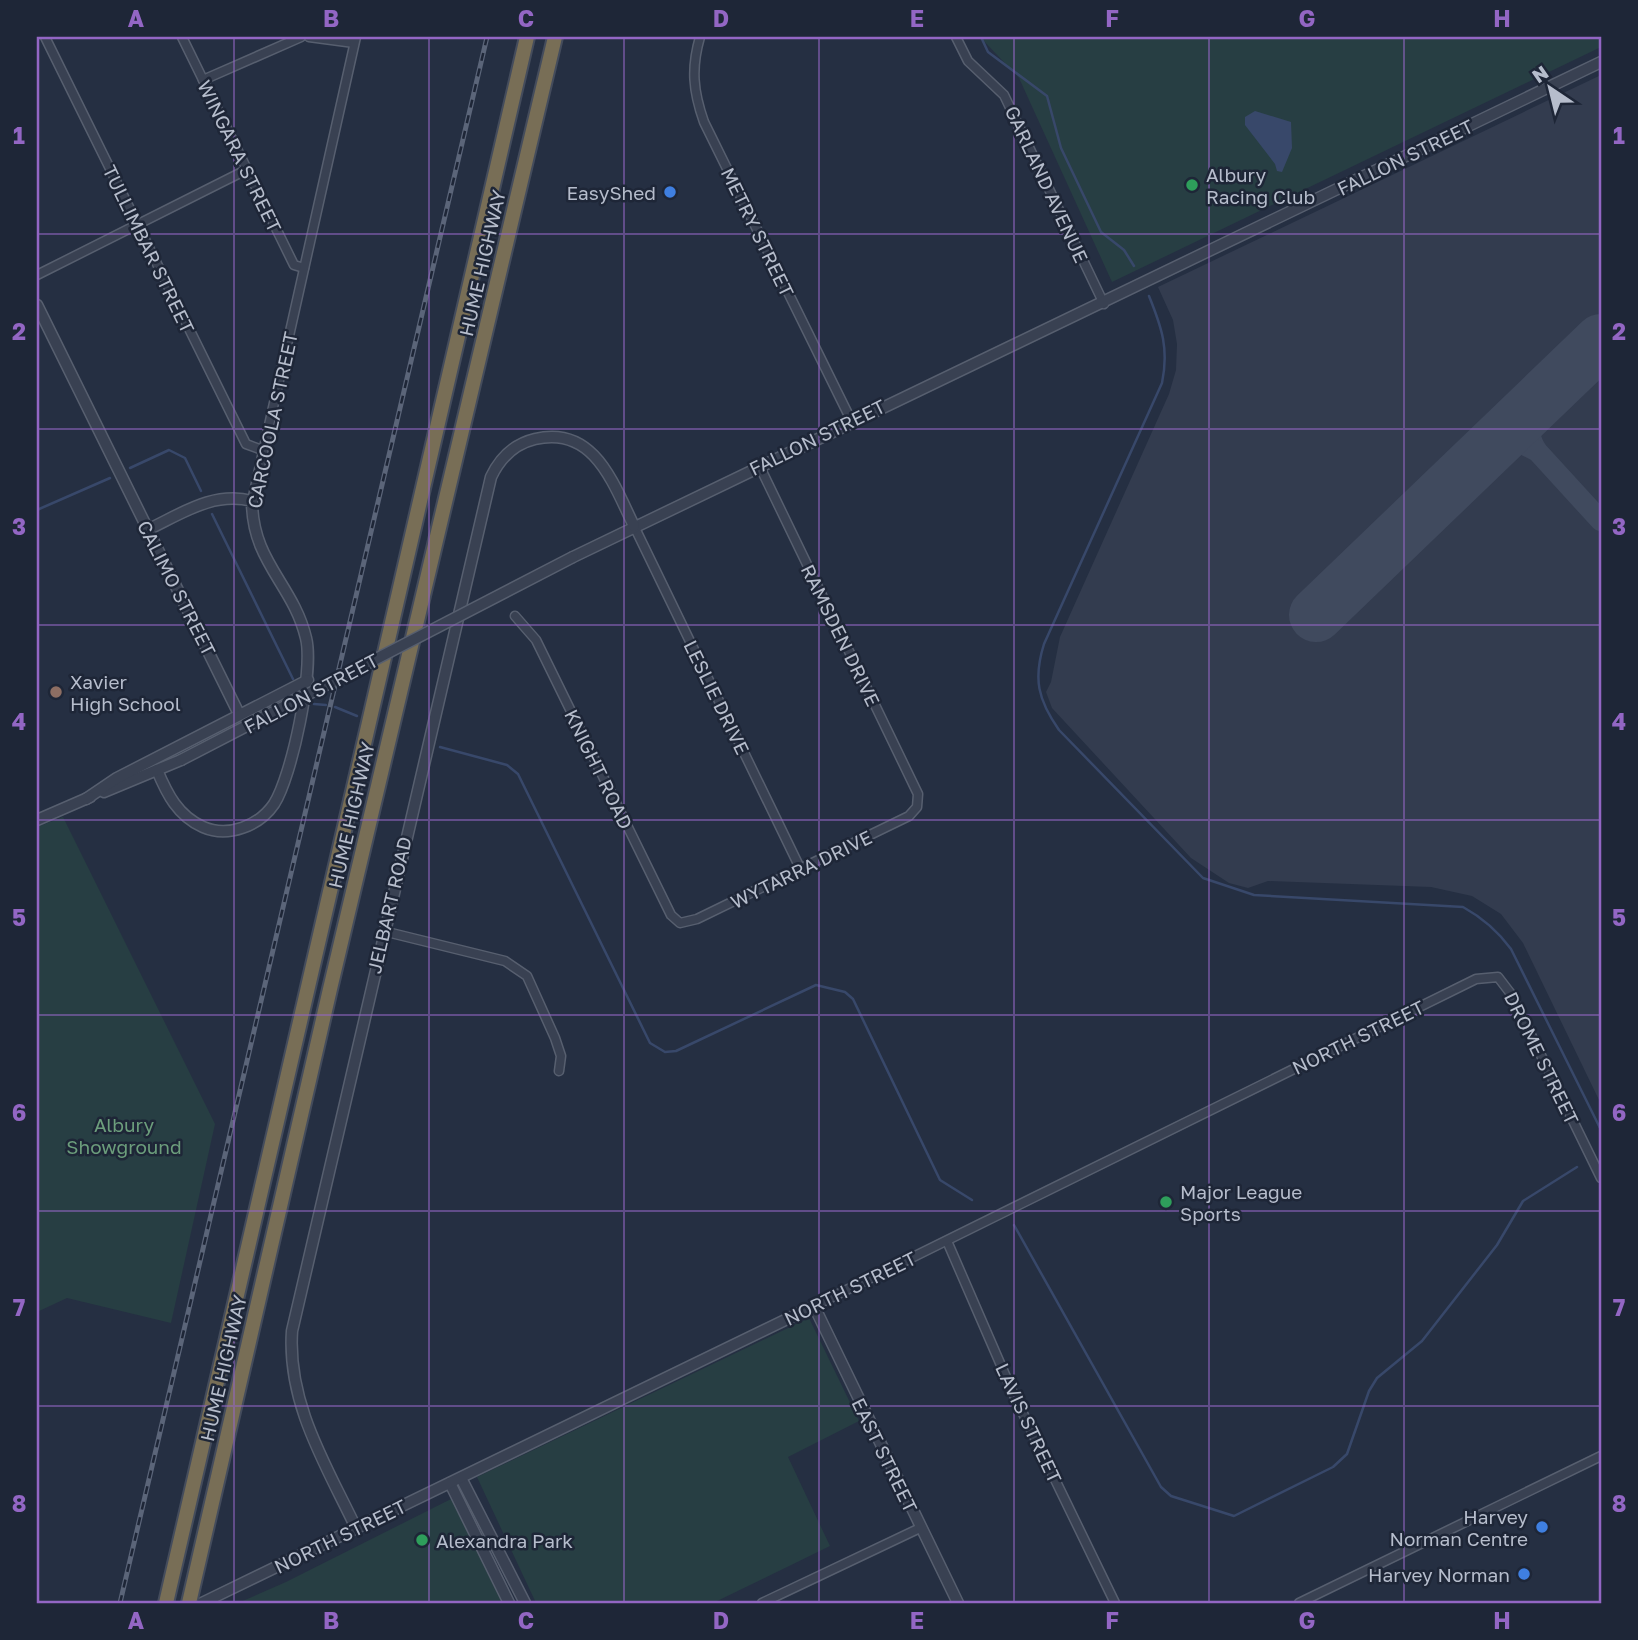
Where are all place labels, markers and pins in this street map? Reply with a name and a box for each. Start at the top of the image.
place label: Albury Racing Club [1206,163,1315,208]
marker: Albury Racing Club [1184,177,1200,193]
place label: EasyShed [567,181,656,204]
marker: EasyShed [662,184,678,200]
place label: Xavier High School [70,670,181,715]
marker: Xavier High School [48,684,64,700]
place label: Major League Sports [1180,1180,1302,1225]
marker: Major League Sports [1158,1194,1174,1210]
place label: Harvey Norman Centre [1389,1505,1528,1550]
marker: Harvey Norman Centre [1534,1519,1550,1535]
place label: Alexandra Park [436,1529,573,1552]
marker: Alexandra Park [414,1532,430,1548]
place label: Harvey Norman [1368,1563,1510,1586]
marker: Harvey Norman [1516,1566,1532,1582]

